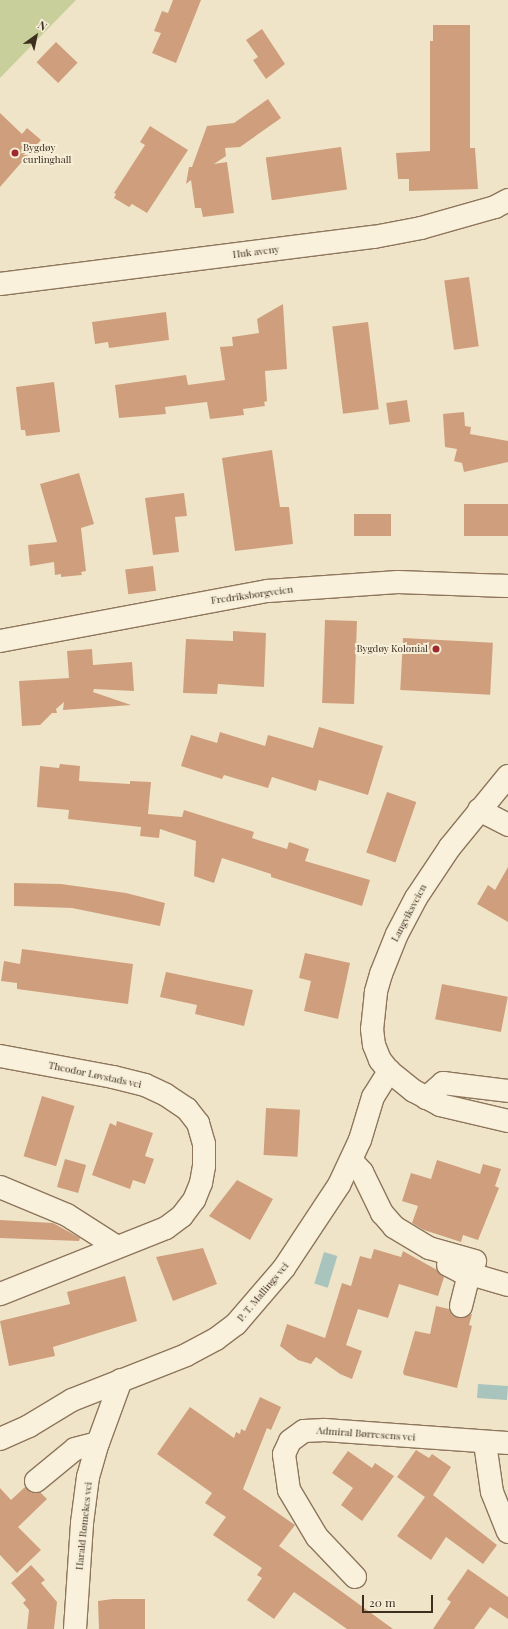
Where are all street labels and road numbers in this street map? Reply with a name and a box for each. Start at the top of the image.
street label: Huk aveny [232,243,280,261]
street label: Fredriksborgveien [210,583,294,607]
street label: Langviksveien [389,882,429,944]
street label: Theodor Løvstads vei [47,1059,143,1091]
street label: P. T. Mallings vei [235,1260,291,1324]
street label: Admiral Børresens vei [316,1425,416,1443]
street label: Harald Rømckes vei [73,1481,95,1571]

